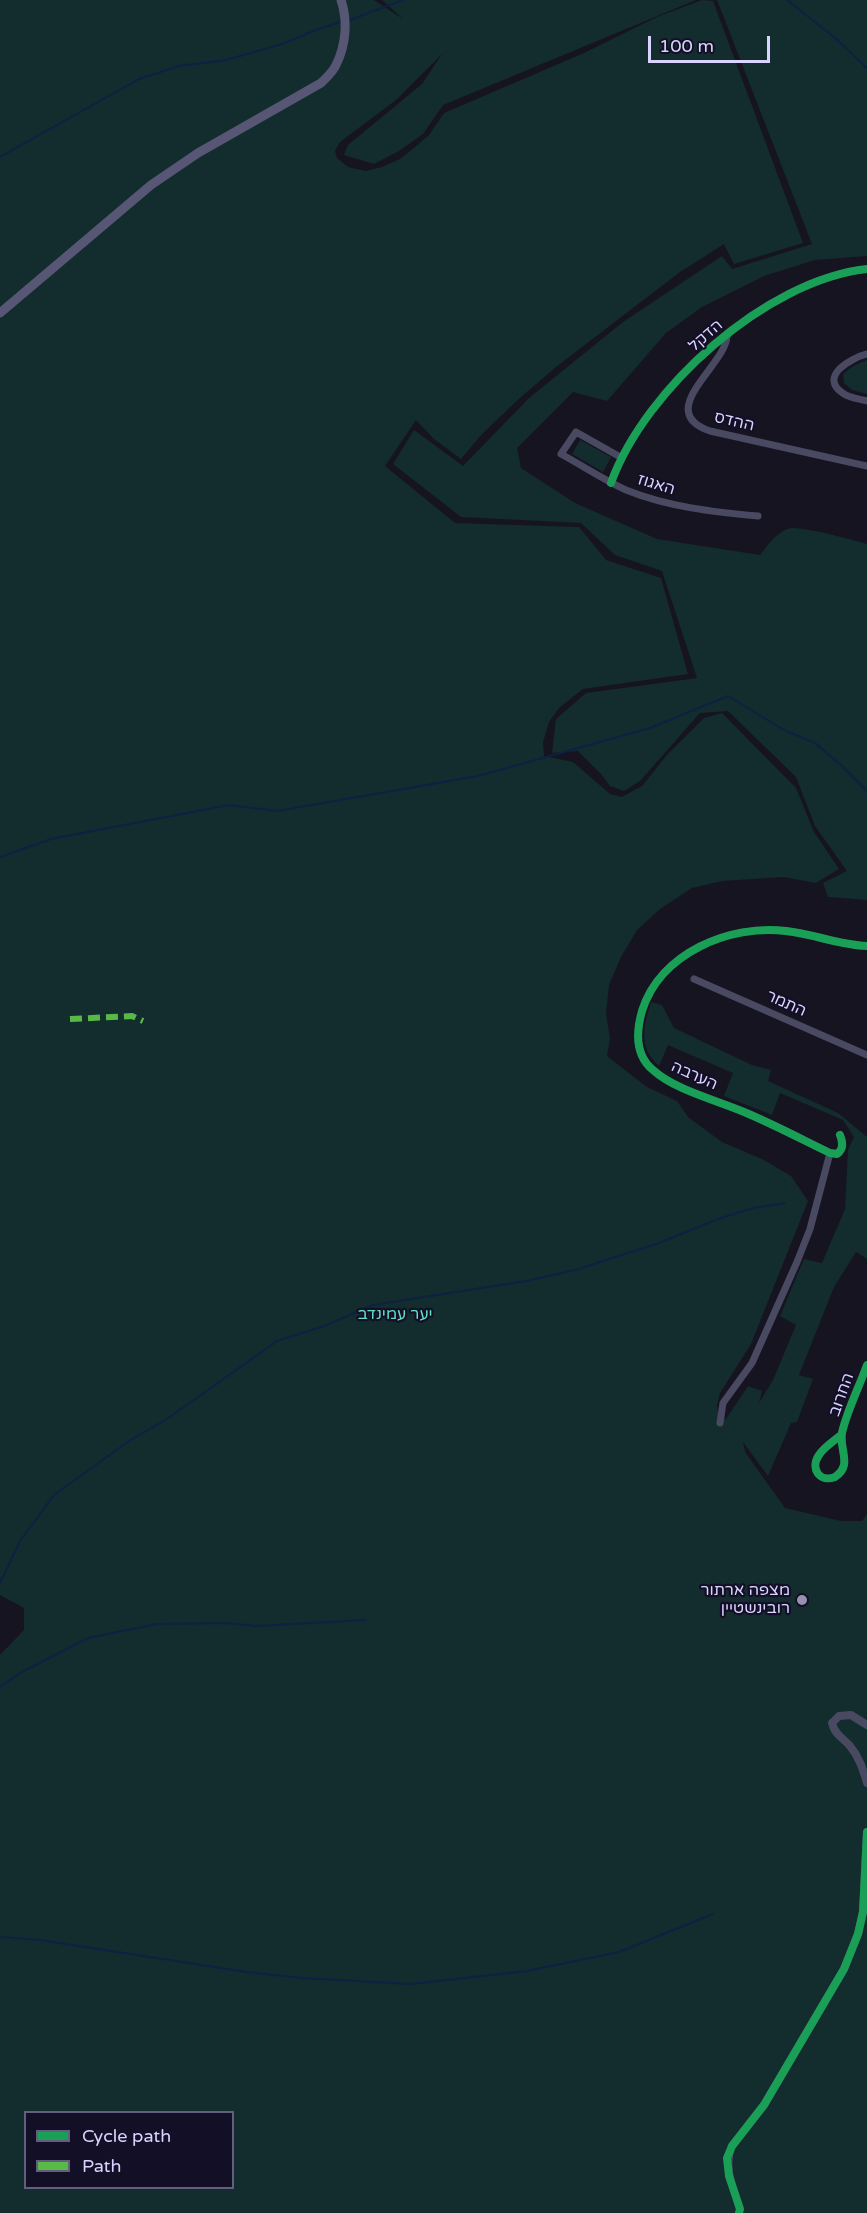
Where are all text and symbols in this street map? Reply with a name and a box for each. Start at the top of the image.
scale bar [651,24,772,62]
text: 100 m [659,35,714,57]
street label: הדקל [685,316,727,356]
street label: ההדס [712,408,756,436]
street label: האגוז [635,470,677,500]
street label: התמר [763,987,809,1021]
street label: הערבה [668,1057,720,1095]
park label: יער עמינדב [357,1305,433,1325]
street label: החרוב [825,1371,859,1419]
place label: מצפה ארתור רובינשטיין [700,1581,790,1619]
marker: מצפה ארתור רובינשטיין [795,1593,809,1607]
legend [24,2111,234,2189]
text: Cycle path [82,2125,171,2147]
text: Path [82,2155,121,2177]

